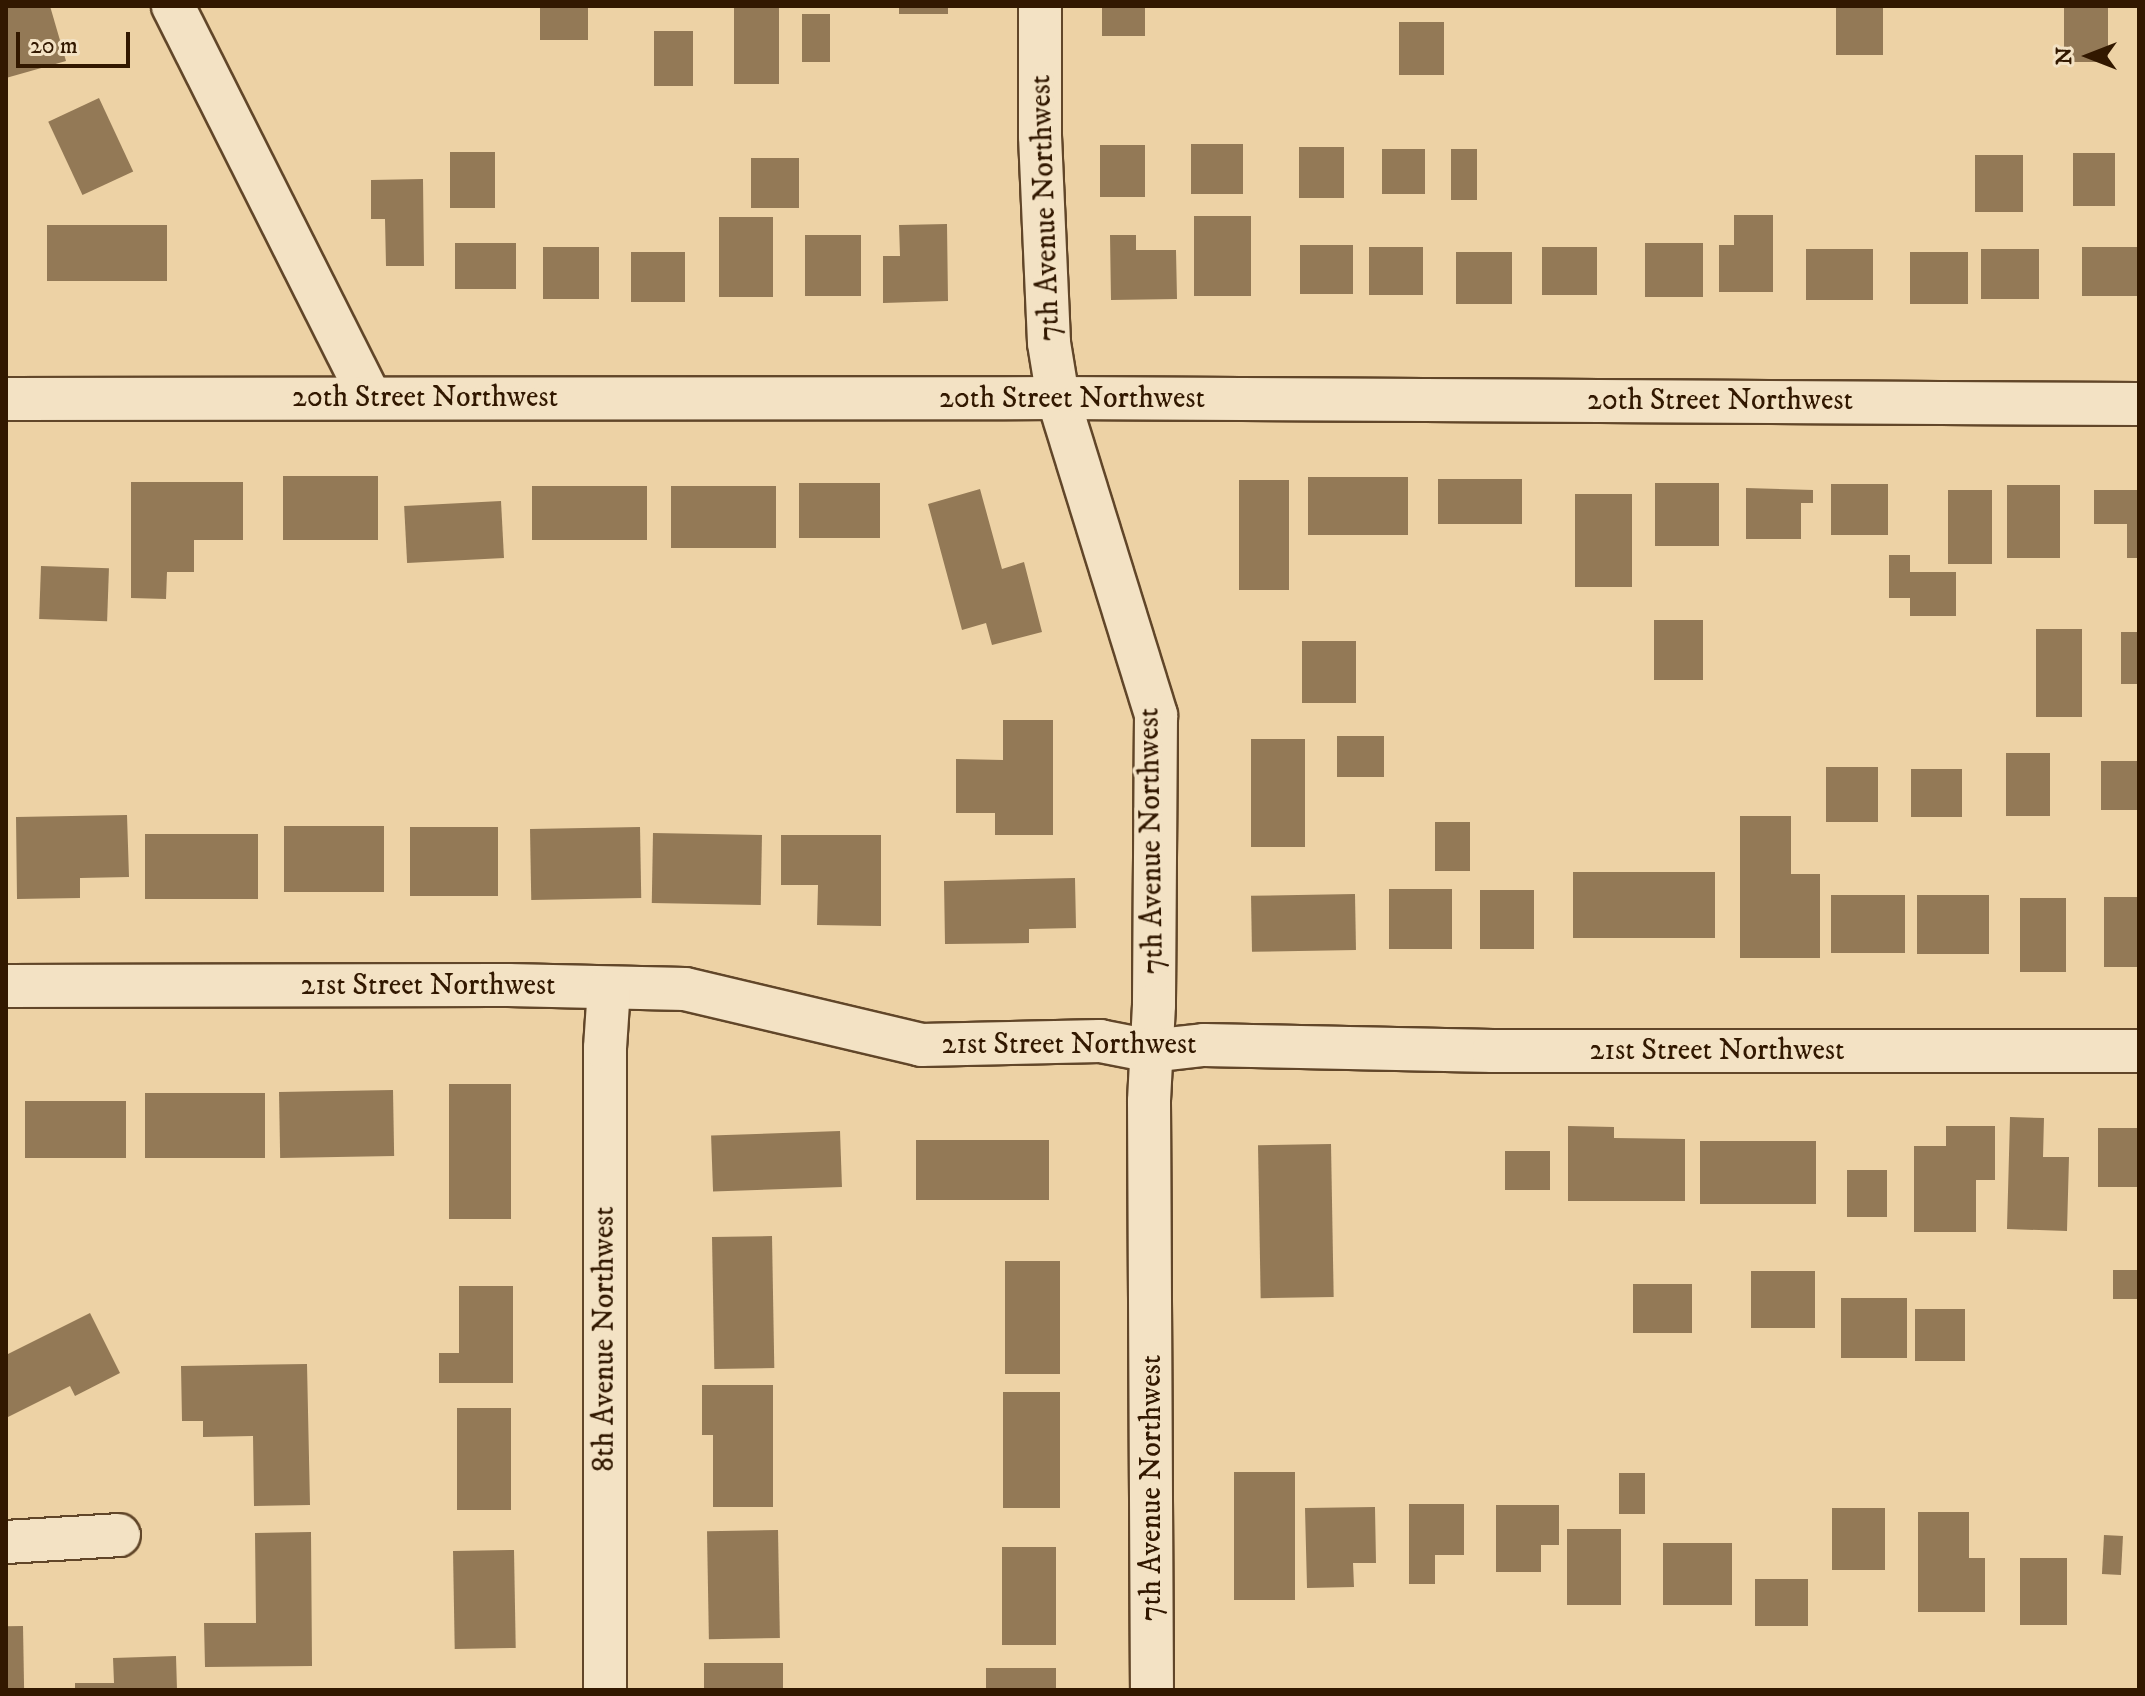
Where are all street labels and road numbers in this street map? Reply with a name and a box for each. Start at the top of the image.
street label: 7th Avenue Northwest [1023,74,1069,342]
street label: 20th Street Northwest [292,380,558,416]
street label: 20th Street Northwest [939,381,1205,417]
street label: 20th Street Northwest [1587,383,1853,419]
street label: 7th Avenue Northwest [1132,707,1172,975]
street label: 21st Street Northwest [300,968,556,1004]
street label: 21st Street Northwest [941,1027,1197,1063]
street label: 21st Street Northwest [1589,1033,1845,1069]
street label: 8th Avenue Northwest [587,1206,623,1472]
street label: 7th Avenue Northwest [1134,1355,1170,1621]

